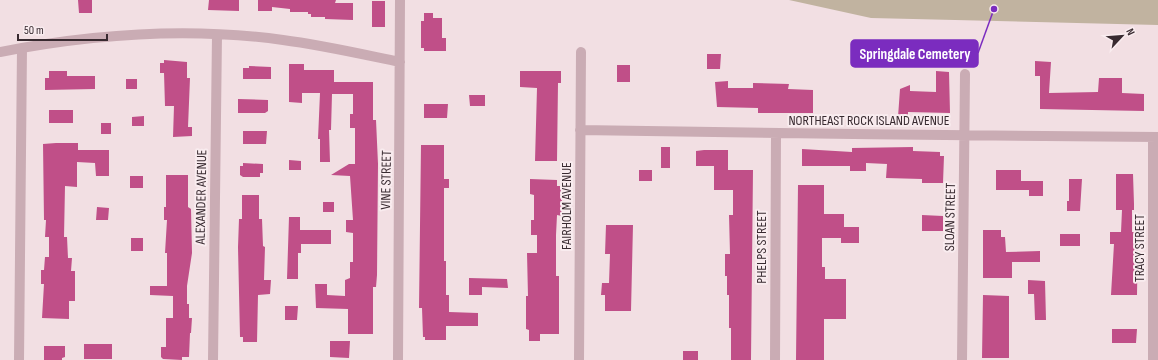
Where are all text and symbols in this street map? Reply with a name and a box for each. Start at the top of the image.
scale bar [18,16,107,42]
north arrow [1102,16,1142,56]
text: 50 m [24,23,44,38]
text: N [1123,26,1138,37]
callout: Springdale Cemetery [851,40,978,67]
text: Springdale Cemetery [860,45,971,64]
street label: NORTHEAST ROCK ISLAND AVENUE [788,112,950,129]
street label: ALEXANDER AVENUE [192,149,210,246]
street label: VINE STREET [377,150,395,210]
street label: FAIRHOLM AVENUE [558,162,575,250]
street label: SLOAN STREET [941,182,959,251]
street label: PHELPS STREET [753,210,770,284]
street label: TRACY STREET [1131,214,1148,282]

